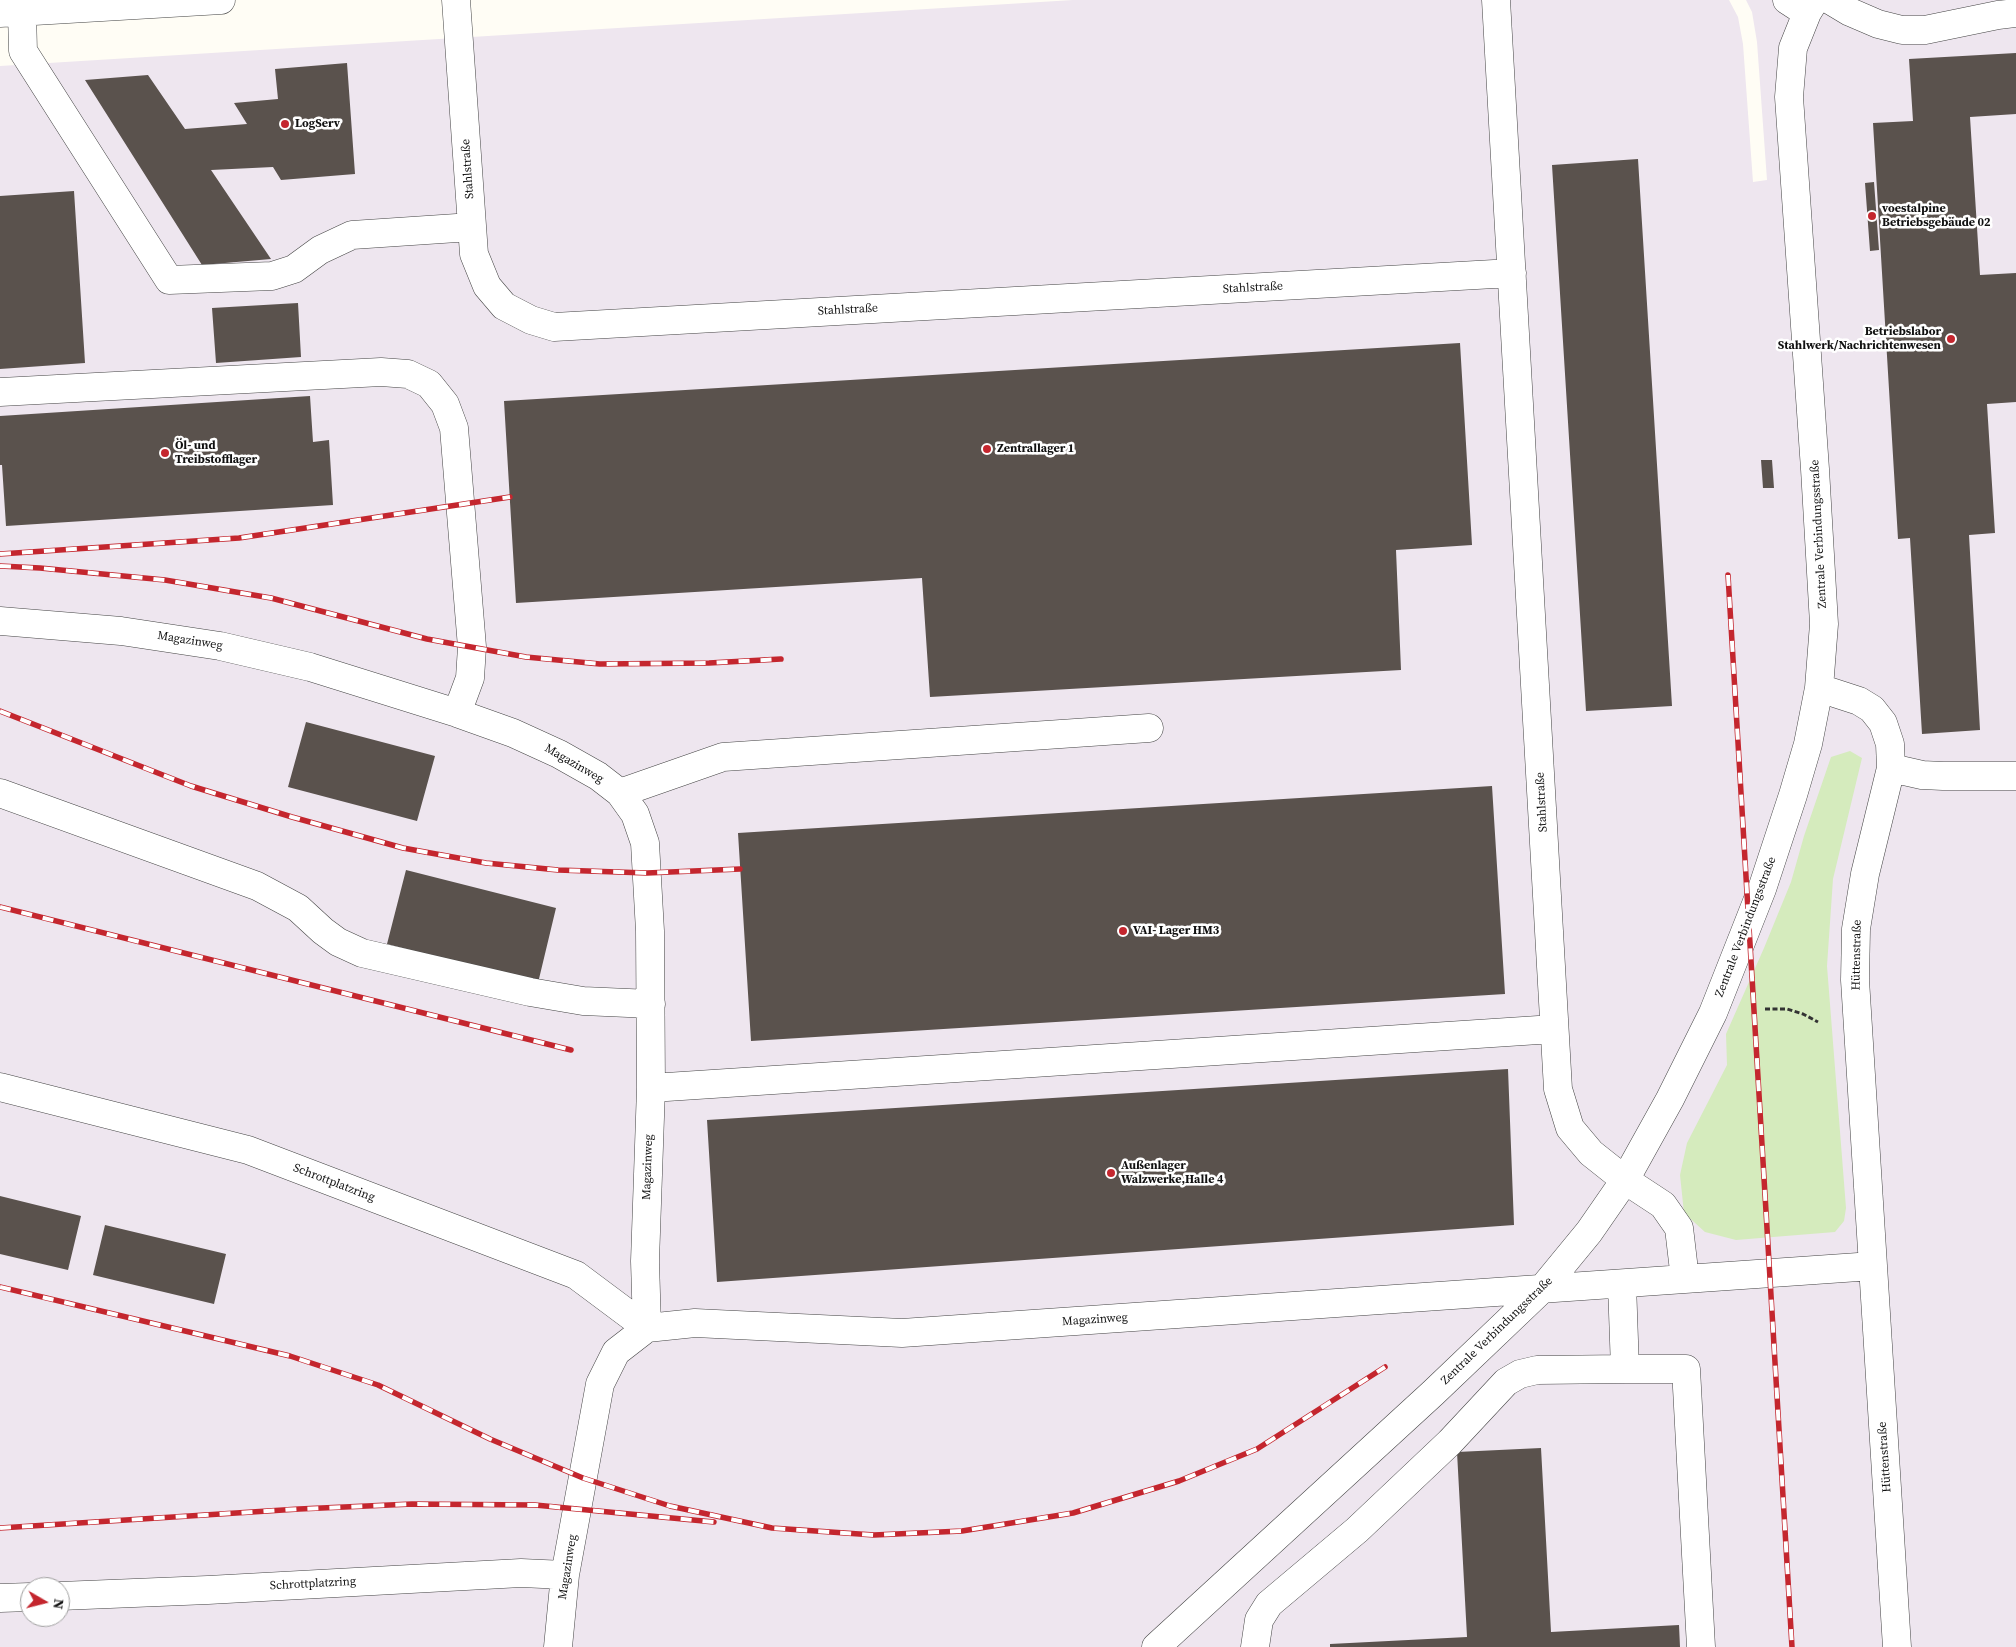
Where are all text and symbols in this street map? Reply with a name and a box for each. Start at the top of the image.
place label: LogServ [295,117,340,131]
marker: LogServ [279,118,291,130]
street label: Stahlstraße [459,138,477,200]
place label: voestalpine Betriebsgebäude 02 [1882,202,1991,230]
marker: voestalpine Betriebsgebäude 02 [1866,210,1878,222]
street label: Stahlstraße [1223,279,1283,297]
street label: Stahlstraße [818,301,878,319]
place label: Betriebslabor Stahlwerk/Nachrichtenwesen [1778,325,1941,353]
marker: Betriebslabor Stahlwerk/Nachrichtenwesen [1945,333,1957,345]
place label: Öl- und Treibstofflager [175,439,257,467]
place label: Zentrallager 1 [997,442,1074,456]
marker: Zentrallager 1 [981,443,993,455]
marker: Öl- und Treibstofflager [159,447,171,459]
street label: Zentrale Verbindungsstraße [1808,459,1830,609]
street label: Magazinweg [156,629,224,653]
street label: Magazinweg [542,741,606,787]
street label: Stahlstraße [1533,772,1551,832]
street label: Zentrale Verbindungsstraße [1713,855,1779,999]
street label: Hüttenstraße [1849,919,1865,991]
place label: VAI- Lager HM3 [1133,924,1219,938]
marker: VAI- Lager HM3 [1117,925,1129,937]
street label: Magazinweg [640,1134,656,1200]
place label: Außenlager Walzwerke,Halle 4 [1121,1159,1223,1187]
street label: Schrottplatzring [291,1161,377,1205]
marker: Außenlager Walzwerke,Halle 4 [1105,1167,1117,1179]
street label: Zentrale Verbindungsstraße [1438,1274,1556,1388]
street label: Magazinweg [1062,1311,1128,1329]
street label: Hüttenstraße [1875,1421,1895,1493]
street label: Magazinweg [556,1533,580,1601]
street label: Schrottplatzring [270,1575,356,1593]
north arrow [20,1577,70,1627]
text: N [48,1597,69,1610]

